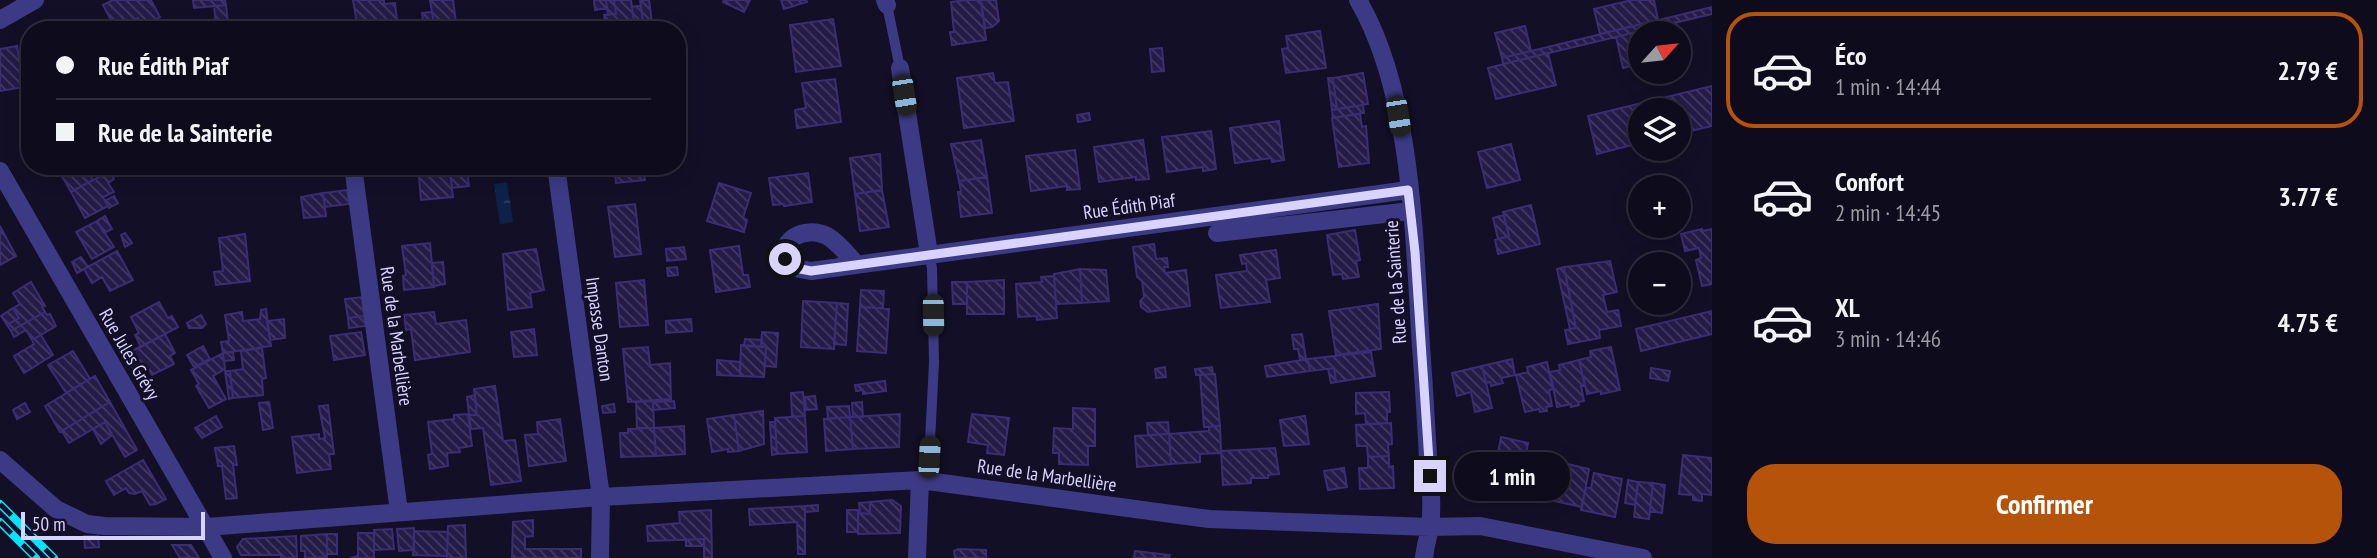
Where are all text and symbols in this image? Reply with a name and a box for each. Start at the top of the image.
north arrow [1628,21,1690,84]
map controls [1628,21,1691,315]
icon: car [1751,39,1814,102]
text: Éco [1835,39,1867,72]
text: Rue Édith Piaf [98,49,228,82]
text: 2.79 € [2277,54,2338,87]
text: 1 min · 14:44 [1835,72,1941,101]
car [891,73,918,117]
car [1385,94,1412,138]
button: layers [1628,98,1691,161]
text: Rue de la Sainterie [98,116,273,149]
icon: car [1751,165,1814,228]
text: Confort [1835,165,1904,198]
button: + [1628,175,1691,238]
text: 3.77 € [2279,180,2338,213]
street label: Rue Édith Piaf [1082,188,1178,224]
text: 2 min · 14:45 [1835,198,1941,227]
street label: Rue de la Sainterie [1379,219,1411,345]
route start [769,243,801,275]
button: − [1628,252,1691,315]
street label: Rue de la Marbellière [375,265,419,407]
street label: Impasse Danton [581,275,619,383]
icon: car [1751,291,1814,354]
text: XL [1835,291,1860,324]
car [923,294,944,336]
street label: Rue Jules Grévy [94,304,166,405]
text: 4.75 € [2277,306,2338,339]
text: 3 min · 14:46 [1835,324,1941,353]
car [918,435,941,479]
callout: 1 min [1454,452,1570,500]
street label: Rue de la Marbellière [976,453,1118,497]
route end [1414,460,1446,492]
text: 1 min [1489,462,1535,491]
button: Confirmer [1747,464,2342,544]
scale bar [21,509,205,541]
text: 50 m [32,512,66,536]

